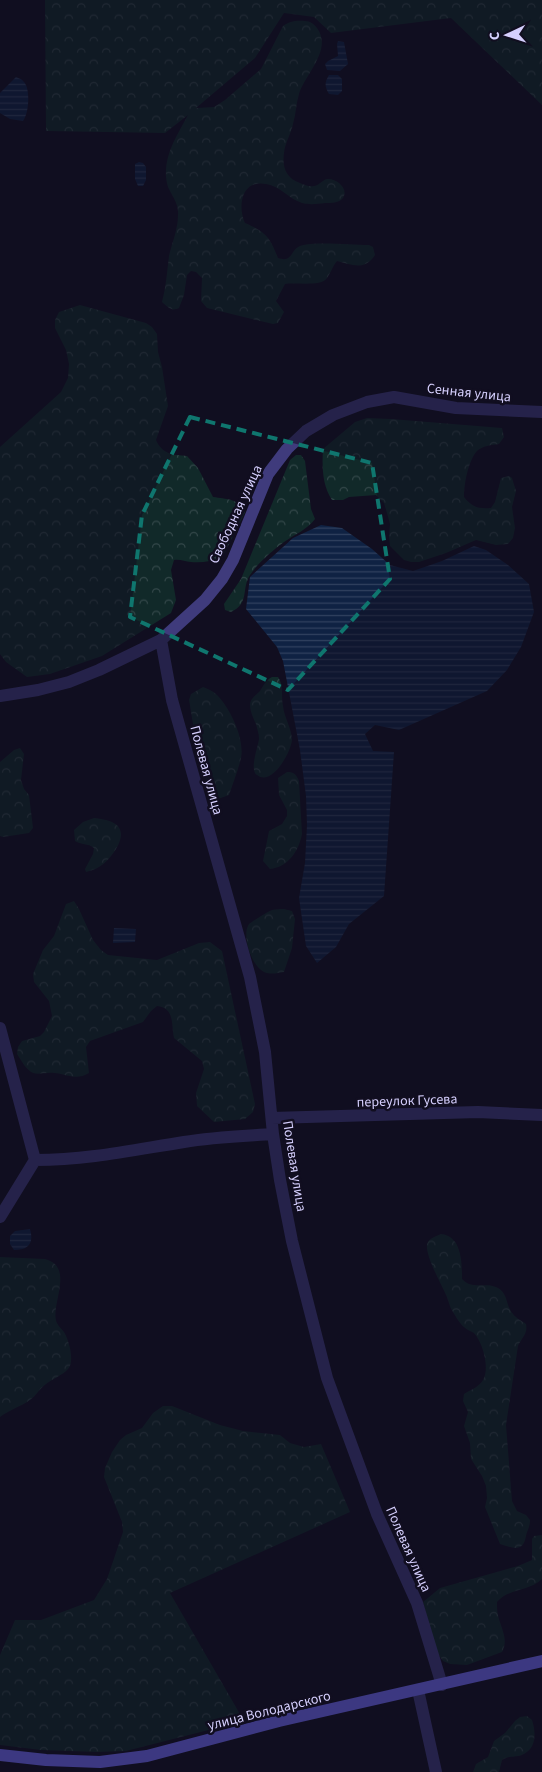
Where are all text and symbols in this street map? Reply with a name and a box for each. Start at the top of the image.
north arrow [482,10,532,60]
text: С [485,31,505,41]
street label: Сенная улица [426,379,512,407]
street label: Свободная улица [204,462,268,567]
street label: Полевая улица [184,723,228,817]
street label: переулок Гусева [356,1089,458,1113]
street label: Полевая улица [277,1119,311,1213]
street label: Полевая улица [380,1503,436,1595]
street label: улица Володарского [206,1686,333,1736]

